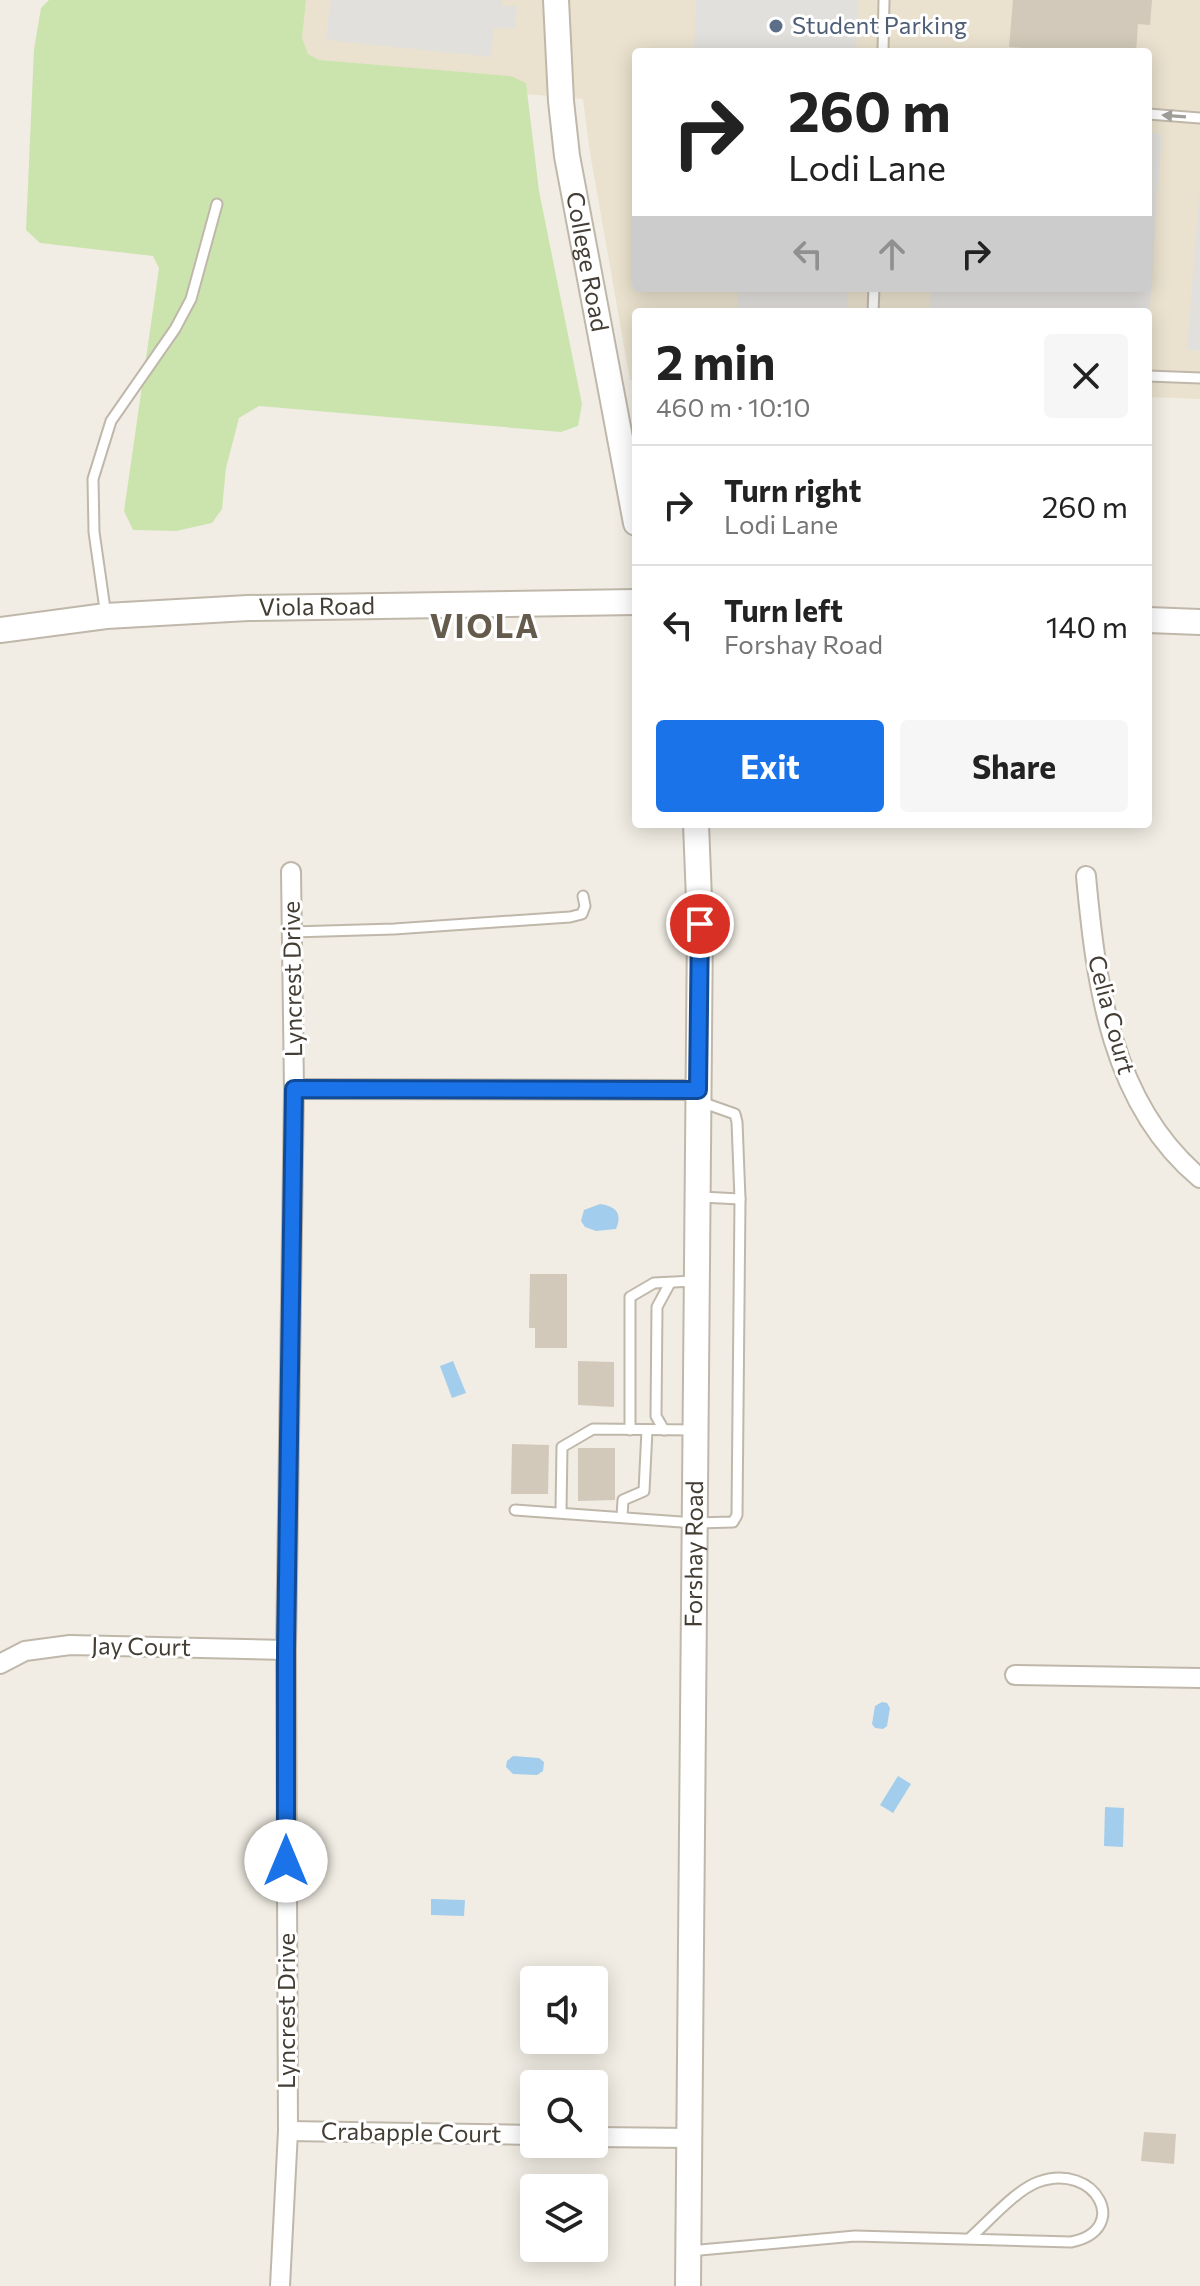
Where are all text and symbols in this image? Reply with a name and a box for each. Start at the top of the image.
place label: Student Parking [792,10,967,39]
marker: Student Parking [767,17,785,35]
text: 260 m [788,75,951,144]
icon: right [656,80,760,184]
one-way arrow [1161,109,1186,122]
text: Lodi Lane [788,144,946,188]
street label: College Road [561,189,616,334]
icon: left [786,232,830,276]
icon: ahead [870,232,914,276]
icon: right [954,232,998,276]
text: 2 min [656,331,776,390]
button: close [1044,334,1128,418]
text: 460 m · 10:10 [656,391,810,422]
text: Turn right [724,471,861,508]
icon: right [656,483,700,527]
text: 260 m [1042,487,1128,524]
text: Lodi Lane [724,508,838,539]
street label: Viola Road [258,590,375,621]
text: Turn left [724,591,843,628]
icon: left [656,603,700,647]
district label: VIOLA [430,605,540,645]
text: 140 m [1046,607,1128,644]
text: Forshay Road [724,628,883,659]
button: Exit [656,720,884,812]
button: Share [900,720,1128,812]
pin [666,890,734,958]
street label: Lyncrest Drive [276,901,307,1057]
icon: arrive [678,902,722,946]
street label: Celia Court [1083,952,1142,1078]
street label: Forshay Road [678,1480,708,1628]
street label: Jay Court [91,1630,191,1661]
position arrow [244,1819,328,1903]
street label: Lyncrest Drive [271,1933,300,2089]
map controls [520,1966,608,2262]
button: sound [520,1966,608,2054]
button: search [520,2070,608,2158]
street label: Crabapple Court [321,2115,502,2148]
button: layers [520,2174,608,2262]

